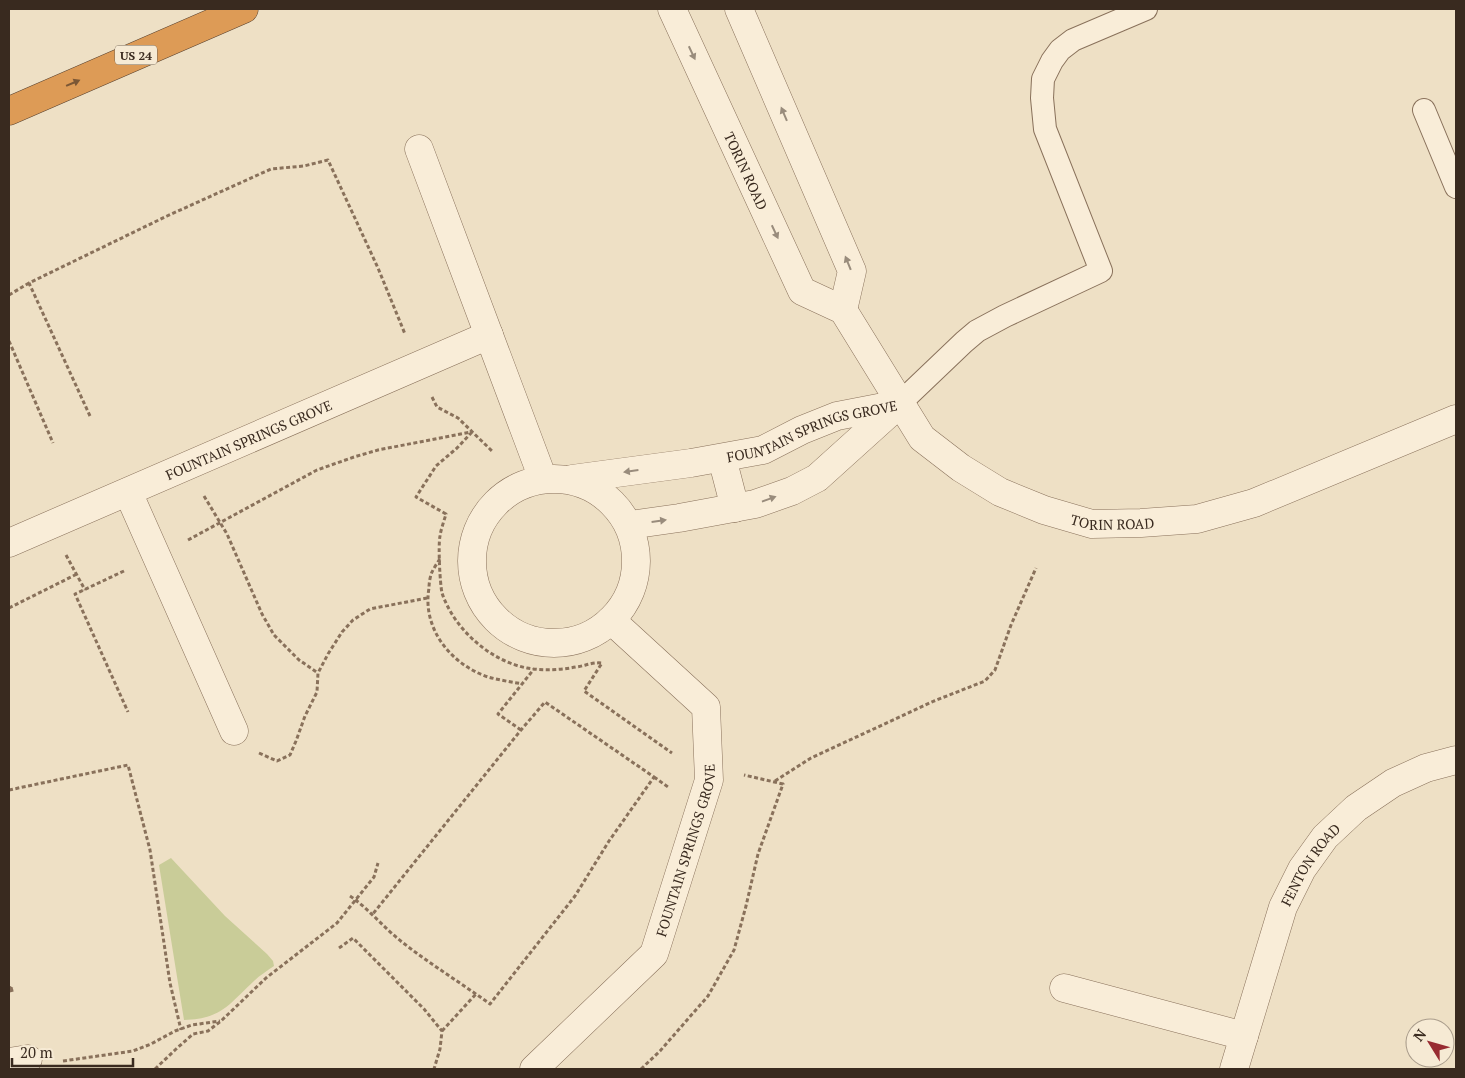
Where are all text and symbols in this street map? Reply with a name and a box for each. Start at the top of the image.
road number: US 24 [115,46,157,64]
one-way arrow [688,46,696,60]
one-way arrow [66,78,80,86]
one-way arrow [780,107,788,121]
street label: TORIN ROAD [720,129,773,213]
one-way arrow [771,225,779,239]
one-way arrow [844,255,852,270]
street label: FOUNTAIN SPRINGS GROVE [162,395,335,484]
street label: FOUNTAIN SPRINGS GROVE [725,395,899,466]
one-way arrow [623,467,639,475]
one-way arrow [762,495,777,503]
street label: TORIN ROAD [1069,509,1155,534]
one-way arrow [651,517,667,525]
street label: FOUNTAIN SPRINGS GROVE [651,764,719,939]
street label: FENTON ROAD [1276,818,1344,909]
north arrow [1405,1018,1455,1068]
text: N [1408,1025,1430,1045]
scale bar [12,1036,134,1068]
text: 20 m [20,1042,53,1062]

